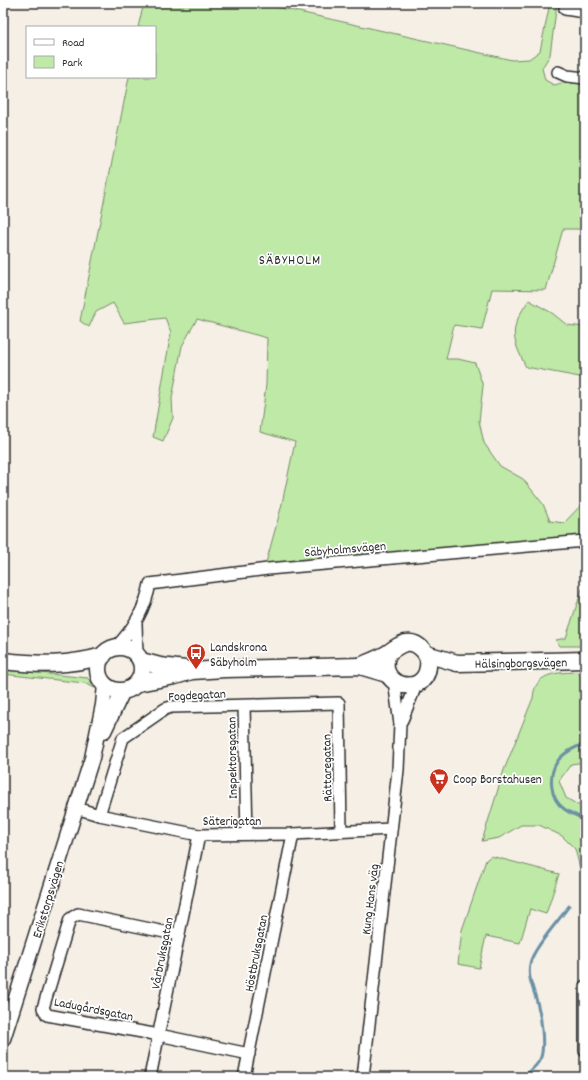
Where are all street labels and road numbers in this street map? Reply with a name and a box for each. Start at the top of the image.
street label: Säbyholmsvägen [304,537,387,564]
street label: Hälsingborgsvägen [475,654,567,675]
street label: Fogdegatan [168,685,226,707]
street label: Inspektorsgatan [223,717,244,799]
street label: Rättaregatan [318,734,339,802]
street label: Säterigatan [203,813,261,832]
street label: Erikstorpsvägen [29,859,70,941]
street label: Kung Hans väg [358,863,385,936]
street label: Höstbruksgatan [241,913,274,994]
street label: Vårbruksgatan [147,916,180,991]
street label: Ladugårdsgatan [52,993,135,1027]

